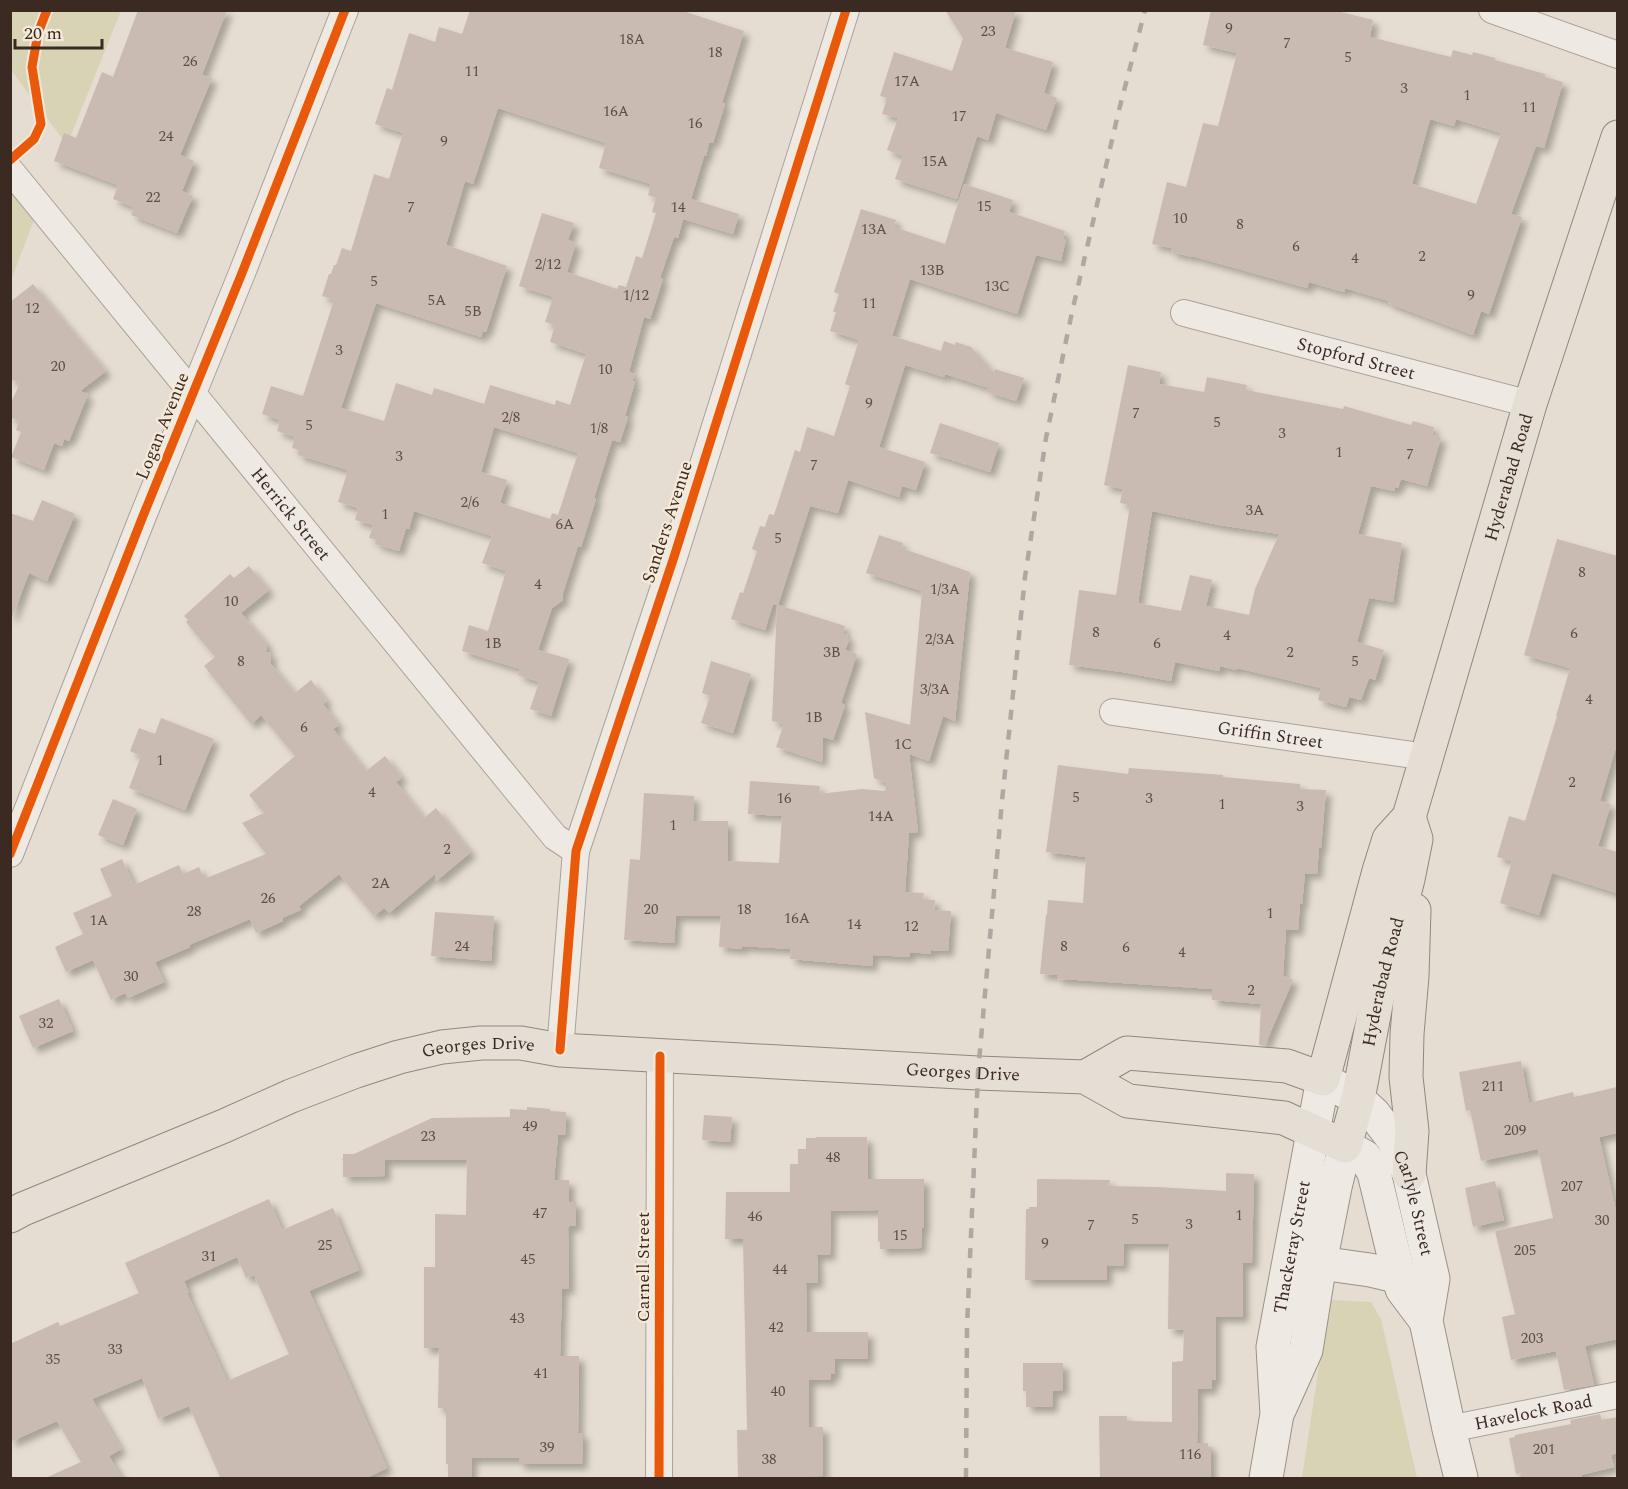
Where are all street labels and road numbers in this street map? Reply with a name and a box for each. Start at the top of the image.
street label: Stopford Street [1294,330,1418,387]
street label: Logan Avenue [129,368,196,484]
street label: Hyderabad Road [1478,410,1541,544]
street label: Sanders Avenue [635,458,700,587]
street label: Herrick Street [244,462,337,567]
street label: Griffin Street [1216,714,1325,756]
street label: Hyderabad Road [1355,914,1411,1049]
street label: Georges Drive [419,1029,537,1065]
street label: Georges Drive [905,1056,1020,1089]
street label: Carlyle Street [1386,1146,1440,1259]
street label: Thackeray Street [1267,1178,1318,1316]
street label: Carnell Street [630,1212,657,1322]
street label: Havelock Road [1472,1387,1595,1438]

